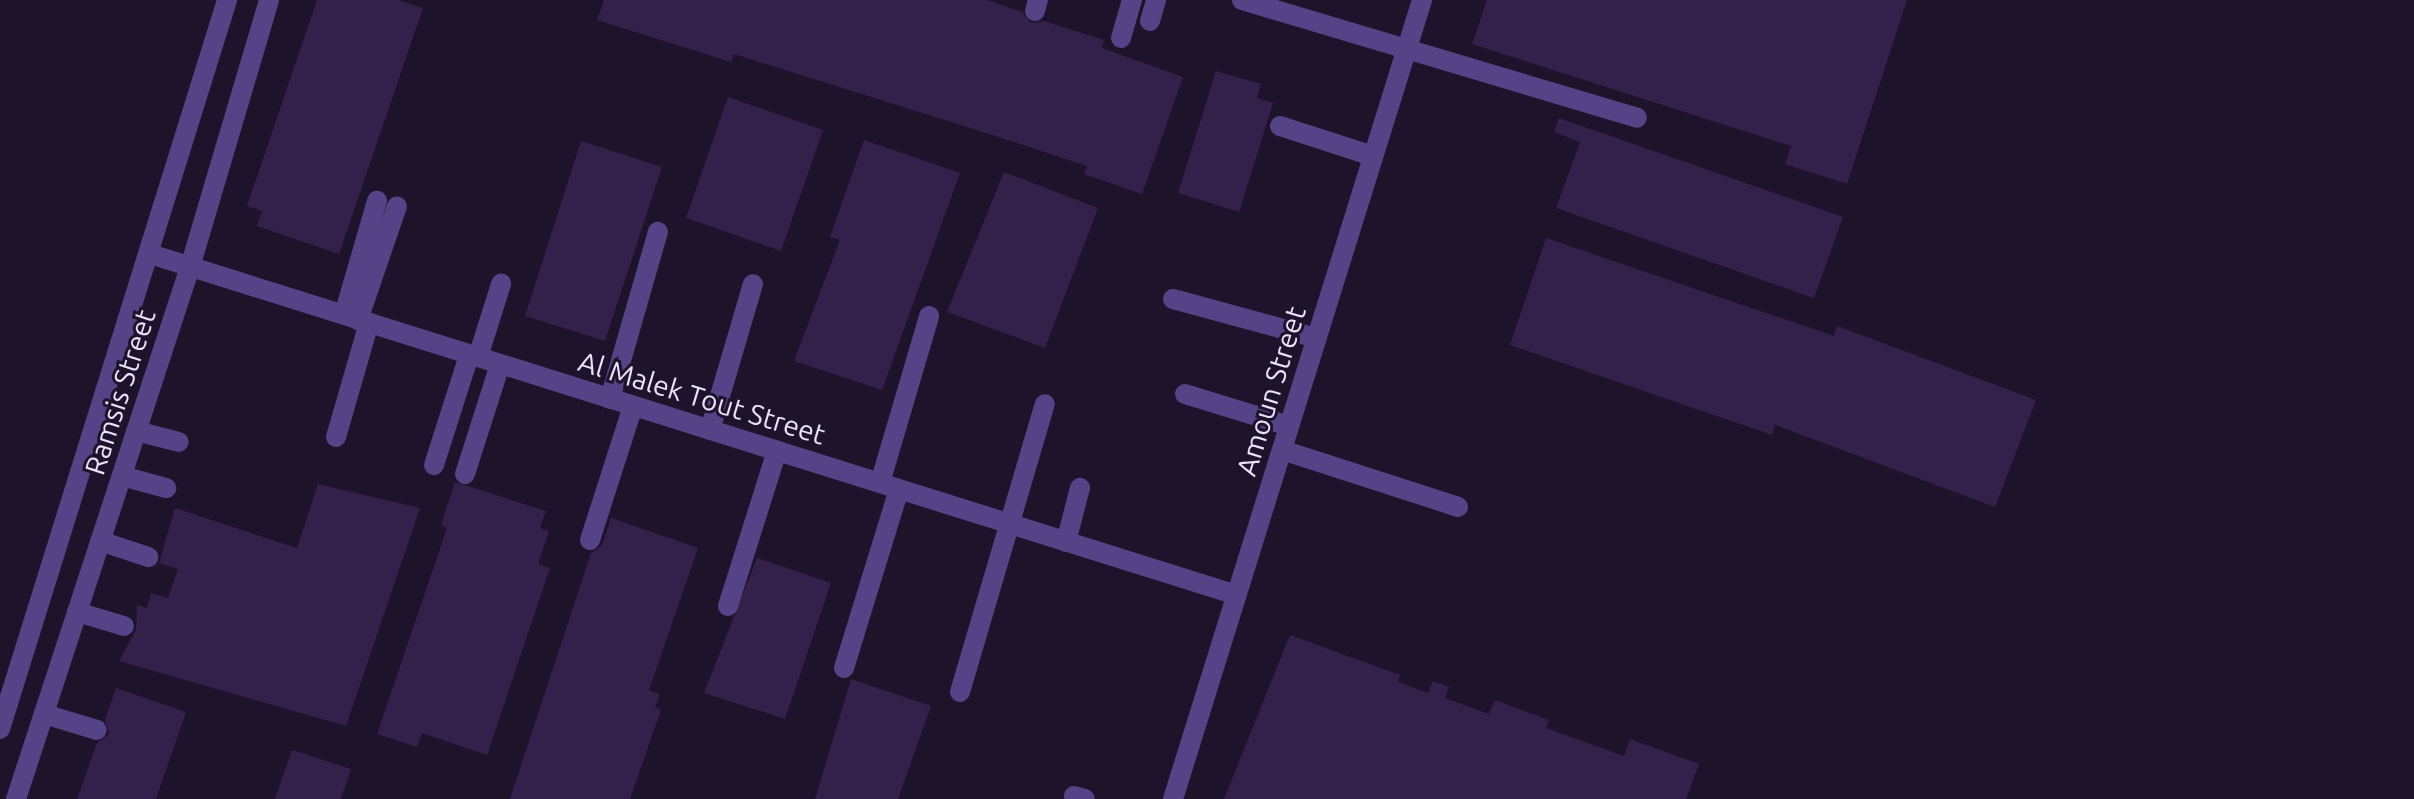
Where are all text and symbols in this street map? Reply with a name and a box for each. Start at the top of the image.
street label: Amoun Street [1229,302,1313,480]
street label: Ramsis Street [78,305,162,479]
street label: Al Malek Tout Street [575,344,829,452]

